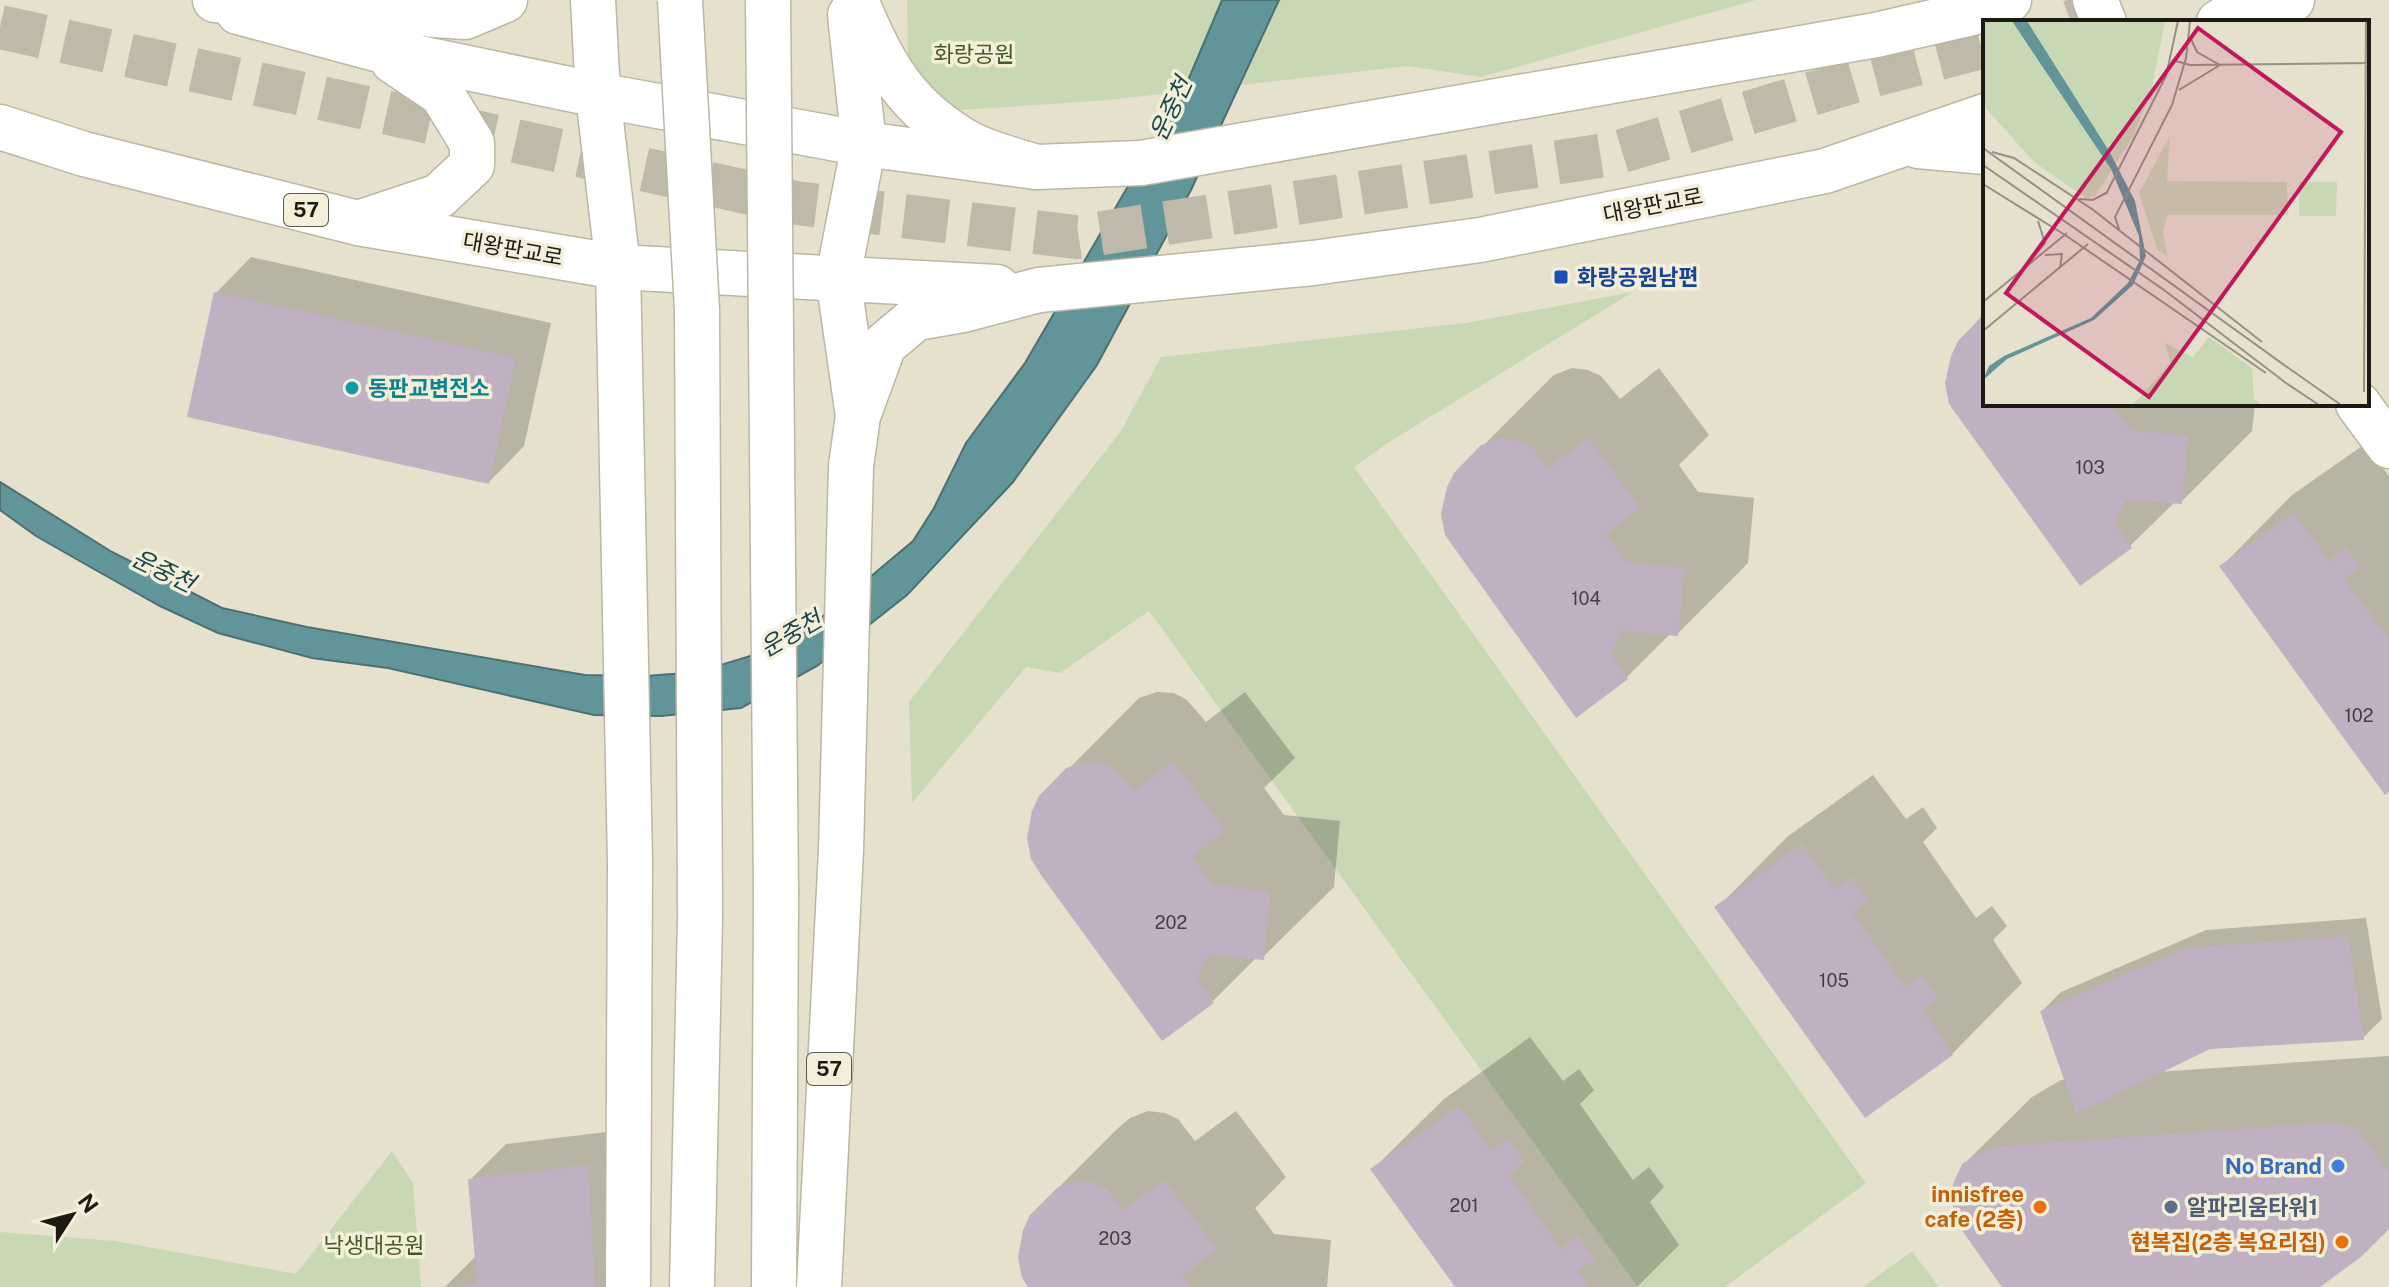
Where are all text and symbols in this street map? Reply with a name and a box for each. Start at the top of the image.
inset map [1983,20,2369,406]
park label: 화랑공원 [934,41,1014,67]
water label: 운중천 [1143,70,1198,145]
street label: 대왕판교로 [1601,183,1705,227]
road number: 57 [284,194,328,226]
street label: 대왕판교로 [461,227,565,271]
place label: 화랑공원남편 [1577,264,1698,290]
marker: 화랑공원남편 [1552,268,1570,286]
place label: 동판교변전소 [368,375,489,401]
marker: 동판교변전소 [343,379,361,397]
house number: 103 [2075,457,2105,478]
water label: 운중천 [128,543,202,598]
house number: 104 [1571,588,1601,609]
water label: 운중천 [755,603,829,662]
house number: 102 [2344,705,2374,726]
house number: 202 [1155,912,1187,933]
house number: 105 [1819,970,1849,991]
road number: 57 [807,1053,851,1085]
place label: No Brand [2225,1153,2322,1179]
marker: No Brand [2329,1157,2347,1175]
north arrow [32,1175,112,1255]
place label: innisfree cafe (2층) [1925,1181,2024,1232]
text: N [73,1189,104,1218]
place label: 알파리움타워1 [2187,1194,2318,1220]
house number: 201 [1449,1195,1479,1216]
marker: innisfree cafe (2층) [2031,1198,2049,1216]
marker: 알파리움타워1 [2162,1198,2180,1216]
house number: 203 [1099,1228,1131,1249]
place label: 현복집(2층 복요리집) [2130,1229,2326,1255]
park label: 낙생대공원 [323,1232,425,1258]
marker: 현복집(2층 복요리집) [2333,1233,2351,1251]

